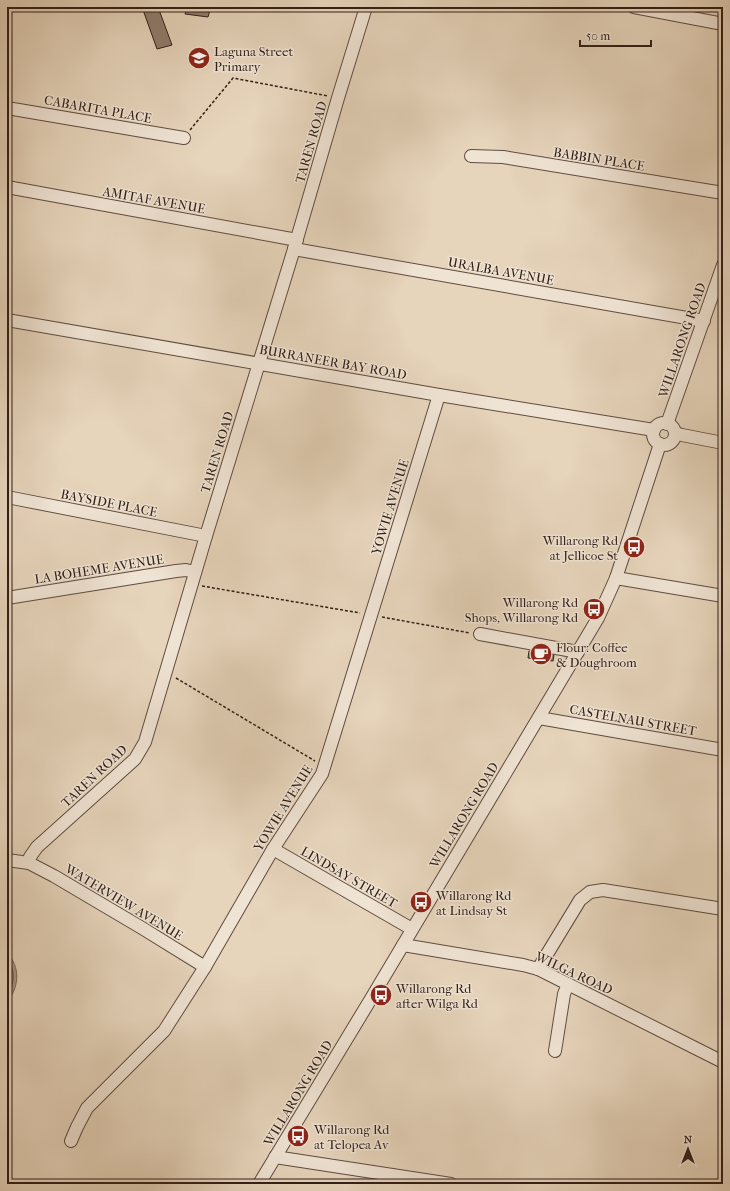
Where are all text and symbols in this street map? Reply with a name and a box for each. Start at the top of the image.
scale bar [580,22,651,48]
text: 50 m [586,29,610,43]
place label: Laguna Street Primary [214,44,293,74]
school or university icon: Laguna Street Primary [186,45,212,71]
street label: CABARITA PLACE [43,92,153,126]
street label: TAREN ROAD [292,99,330,185]
street label: BABBIN PLACE [552,144,646,174]
street label: AMITAF AVENUE [101,183,207,216]
street label: URALBA AVENUE [447,254,555,288]
street label: WILLARONG ROAD [655,281,709,400]
street label: BURRANEER BAY ROAD [258,342,408,382]
street label: TAREN ROAD [197,409,237,495]
street label: YOWIE AVENUE [368,457,412,557]
street label: BAYSIDE PLACE [59,486,159,520]
place label: Willarong Rd at Jellicoe St [542,533,619,563]
bus stop icon: Willarong Rd at Jellicoe St [621,534,647,560]
street label: LA BOHEME AVENUE [33,551,165,587]
place label: Willarong Rd Shops, Willarong Rd [465,595,579,625]
bus stop icon: Willarong Rd Shops, Willarong Rd [581,596,607,622]
place label: Flour: Coffee & Doughroom [556,640,637,670]
cafe icon: Flour: Coffee & Doughroom [528,641,554,667]
street label: CASTELNAU STREET [568,701,698,739]
street label: TAREN ROAD [58,742,130,810]
street label: WILLARONG ROAD [426,759,501,871]
street label: YOWIE AVENUE [250,762,316,855]
street label: LINDSAY STREET [298,843,400,911]
street label: WATERVIEW AVENUE [62,860,186,943]
place label: Willarong Rd at Lindsay St [435,888,512,918]
bus stop icon: Willarong Rd at Lindsay St [408,889,434,915]
street label: WILGA ROAD [532,948,615,997]
place label: Willarong Rd after Wilga Rd [395,981,479,1011]
bus stop icon: Willarong Rd after Wilga Rd [368,982,394,1008]
street label: WILLARONG ROAD [260,1037,335,1149]
place label: Willarong Rd at Telopea Av [313,1122,390,1152]
bus stop icon: Willarong Rd at Telopea Av [285,1123,311,1149]
north arrow [668,1129,708,1169]
text: N [684,1133,693,1146]

